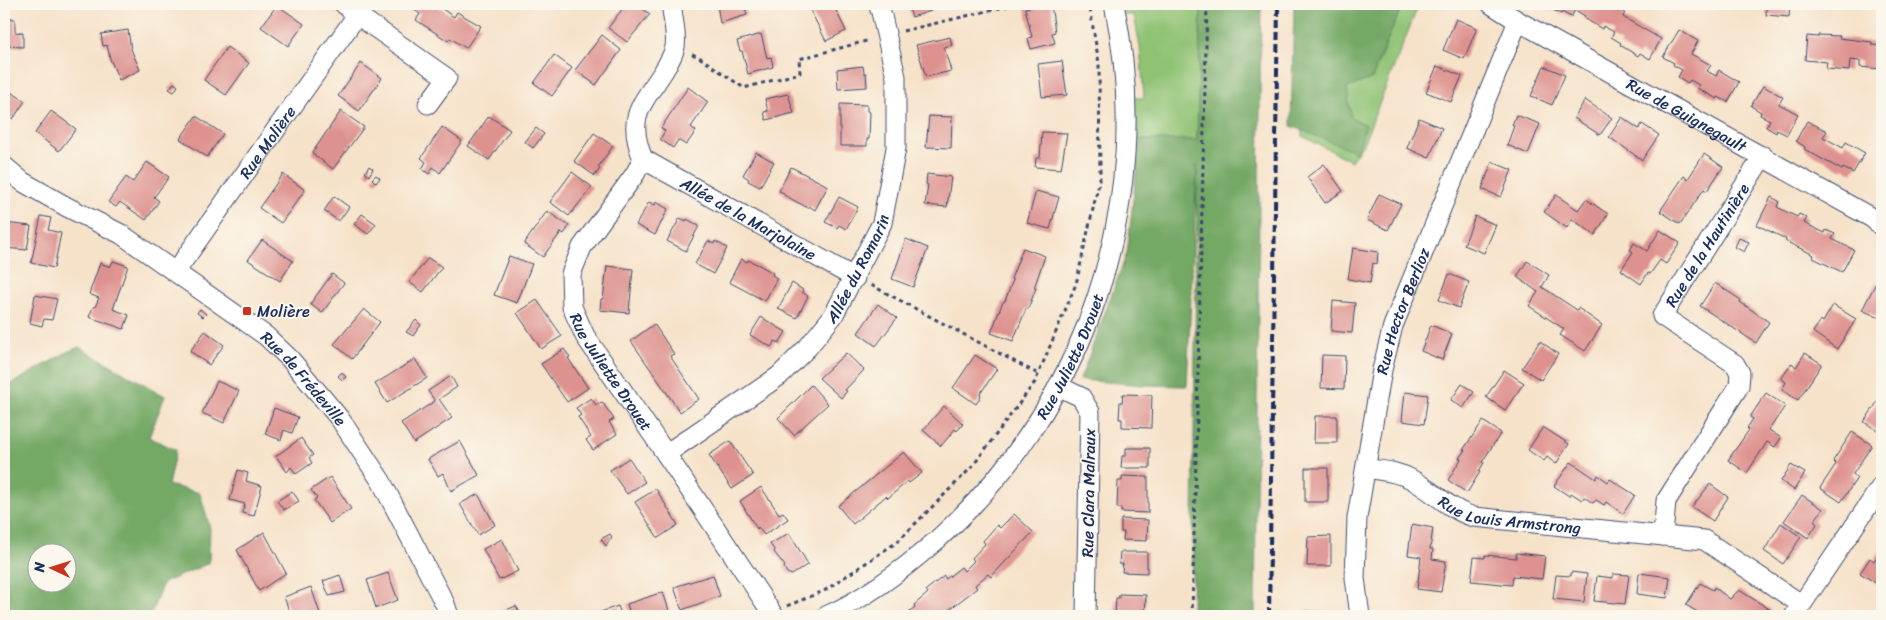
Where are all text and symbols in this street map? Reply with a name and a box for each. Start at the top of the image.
street label: Rue de Guignegault [1621,70,1753,161]
street label: Rue Molière [231,99,304,185]
street label: Allée de la Marjolaine [674,168,822,269]
street label: Rue de la Hautinière [1657,177,1758,313]
street label: Allée du Romarin [818,212,898,331]
street label: Rue Hector Berlioz [1367,243,1439,378]
street label: Rue Juliette Drouet [1028,290,1112,425]
place label: Molière [257,297,310,326]
marker: Molière [241,305,253,317]
street label: Rue Juliette Drouet [561,308,660,437]
street label: Rue de Frédeville [253,324,355,432]
street label: Rue Clara Malraux [1073,428,1104,558]
street label: Rue Louis Armstrong [1432,487,1582,543]
north arrow [28,542,78,592]
text: N [27,561,52,574]

